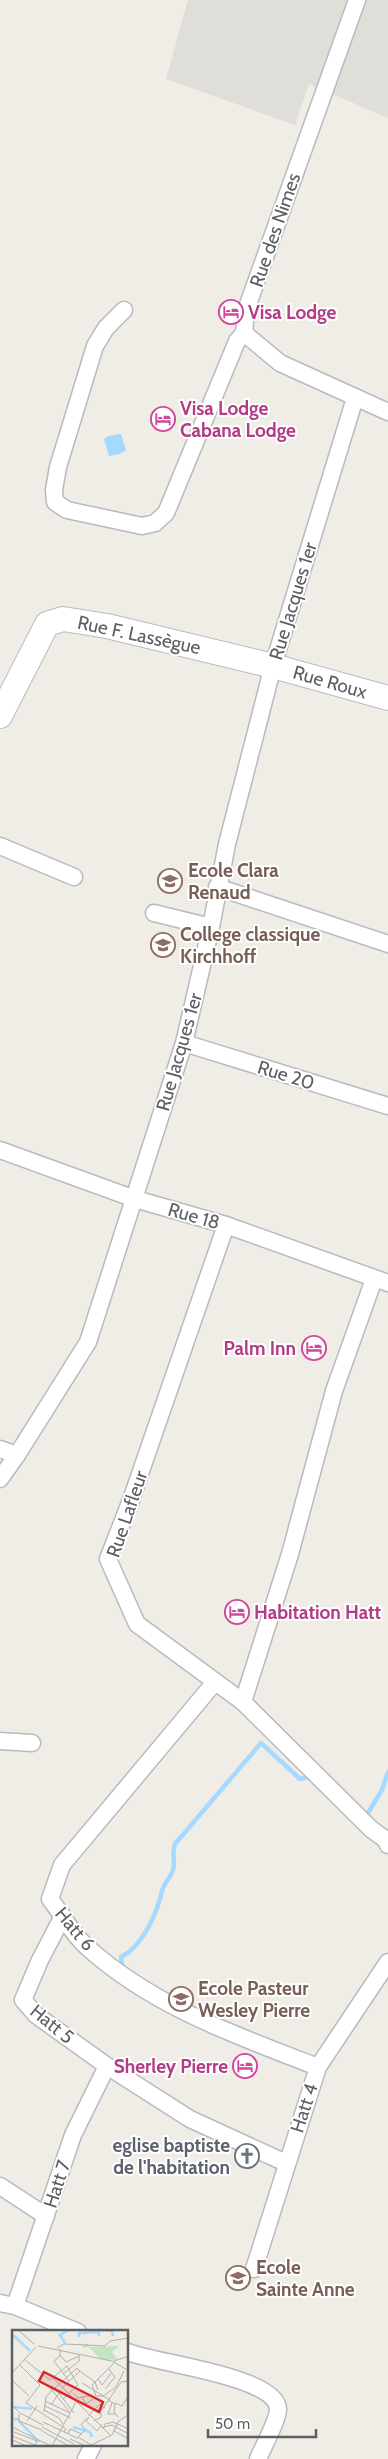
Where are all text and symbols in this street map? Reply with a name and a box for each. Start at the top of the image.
street label: Rue des Nimes [245,170,305,290]
hotel icon: Visa Lodge [218,299,244,325]
place label: Visa Lodge [248,301,337,324]
place label: Visa Lodge Cabana Lodge [180,397,296,442]
hotel icon: Visa Lodge Cabana Lodge [150,406,176,432]
street label: Rue Jacques 1er [264,539,322,663]
street label: Rue F. Lassègue [75,611,203,659]
street label: Rue Roux [290,661,370,703]
place label: Ecole Clara Renaud [188,859,279,904]
school or university icon: Ecole Clara Renaud [157,868,183,894]
place label: College classique Kirchhoff [180,923,320,968]
school or university icon: College classique Kirchhoff [150,932,176,958]
street label: Rue Jacques 1er [151,990,207,1114]
street label: Rue 20 [255,1055,317,1095]
street label: Rue 18 [165,1198,223,1234]
hotel icon: Palm Inn [301,1335,327,1361]
place label: Palm Inn [224,1337,296,1360]
street label: Rue Lafleur [101,1468,153,1560]
hotel icon: Habitation Hatt [224,1599,250,1625]
place label: Habitation Hatt [254,1601,382,1624]
street label: Hatt 6 [50,1902,100,1956]
place label: Ecole Pasteur Wesley Pierre [198,1977,310,2022]
school or university icon: Ecole Pasteur Wesley Pierre [168,1986,194,2012]
street label: Hatt 5 [26,1999,78,2049]
hotel icon: Sherley Pierre [232,2053,258,2079]
place label: Sherley Pierre [114,2055,228,2078]
street label: Hatt 4 [285,2081,323,2135]
place label: eglise baptiste de l'habitation [113,2134,230,2179]
church icon: eglise baptiste de l'habitation [234,2143,260,2169]
street label: Hatt 7 [39,2157,76,2211]
place label: Ecole Sainte Anne [256,2256,355,2301]
school or university icon: Ecole Sainte Anne [225,2265,251,2291]
inset map [12,2330,129,2446]
scale bar [208,2406,316,2438]
text: 50 m [215,2415,250,2433]

